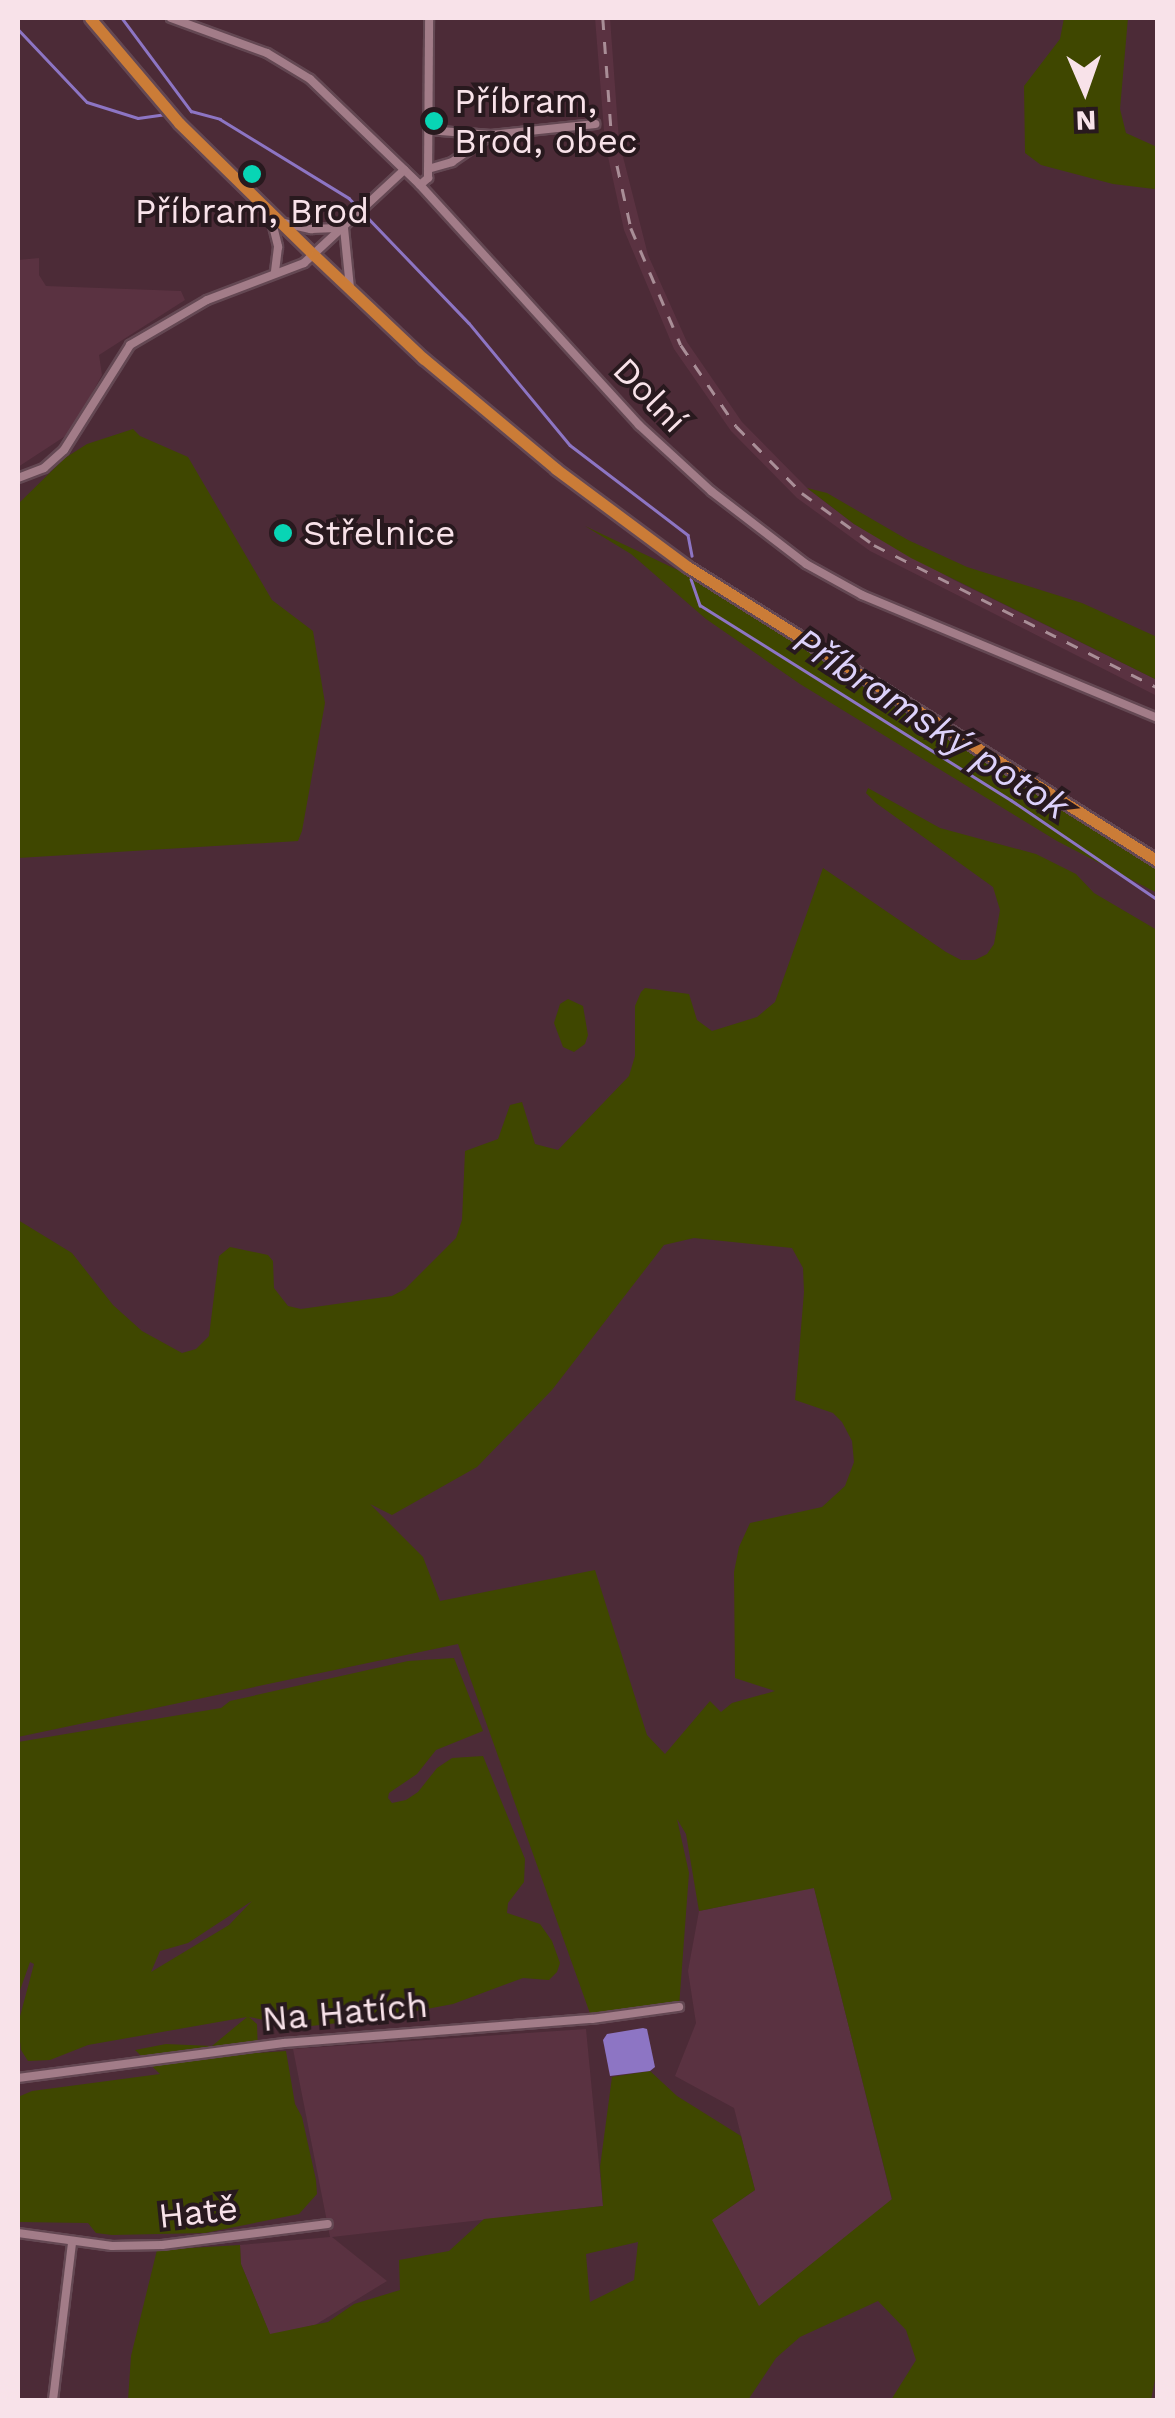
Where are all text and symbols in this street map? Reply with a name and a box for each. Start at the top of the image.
north arrow [1035,40,1135,140]
place label: Příbram, Brod, obec [454,80,638,162]
text: N [1075,104,1097,137]
marker: Příbram, Brod, obec [423,110,445,132]
marker: Příbram, Brod [241,163,263,185]
place label: Příbram, Brod [135,190,369,232]
street label: Dolní [604,349,696,441]
place label: Střelnice [303,512,455,554]
marker: Střelnice [272,522,294,544]
water label: Příbramský potok [784,618,1078,830]
street label: Na Hatích [260,1984,430,2040]
street label: Hatě [156,2187,240,2237]

